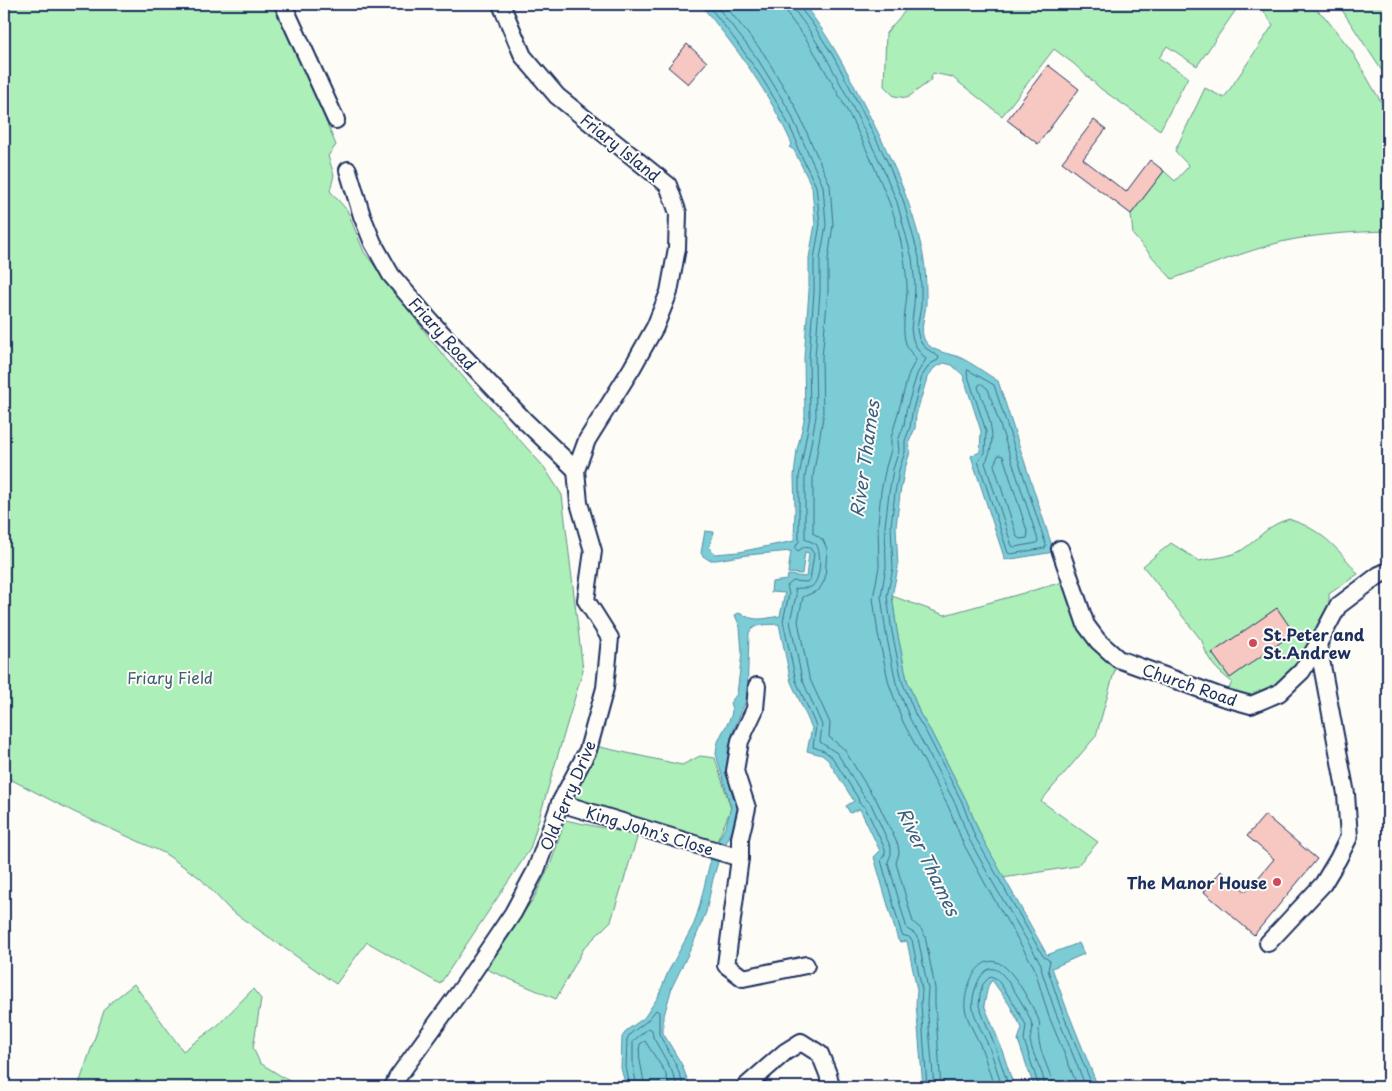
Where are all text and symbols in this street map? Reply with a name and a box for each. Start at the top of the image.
street label: Friary Island [576,107,666,187]
street label: Friary Road [404,291,482,375]
water label: River Thames [842,397,886,519]
place label: St.Peter and St.Andrew [1263,622,1365,664]
marker: St.Peter and St.Andrew [1247,637,1259,649]
street label: Church Road [1139,657,1241,711]
park label: Friary Field [127,665,213,689]
street label: Old Ferry Drive [533,736,601,854]
street label: King John's Close [583,799,717,861]
water label: River Thames [891,802,968,921]
place label: The Manor House [1127,870,1267,894]
marker: The Manor House [1271,876,1283,888]

